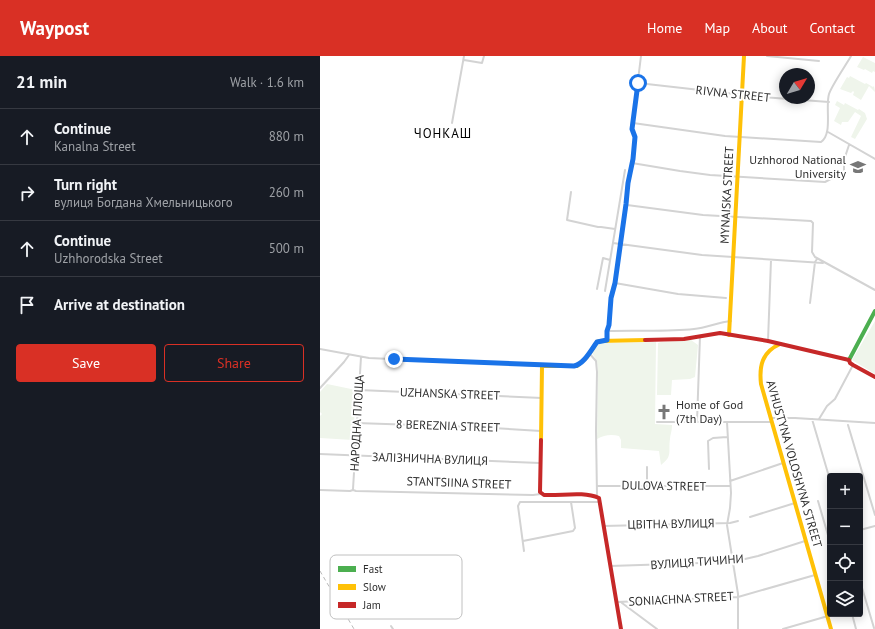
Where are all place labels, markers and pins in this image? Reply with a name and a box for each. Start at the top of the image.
place label: Uzhhorod National University [749,152,846,181]
school or university icon: Uzhhorod National University [849,158,867,176]
place label: Home of God (7th Day) [676,397,743,426]
church icon: Home of God (7th Day) [655,403,673,421]

